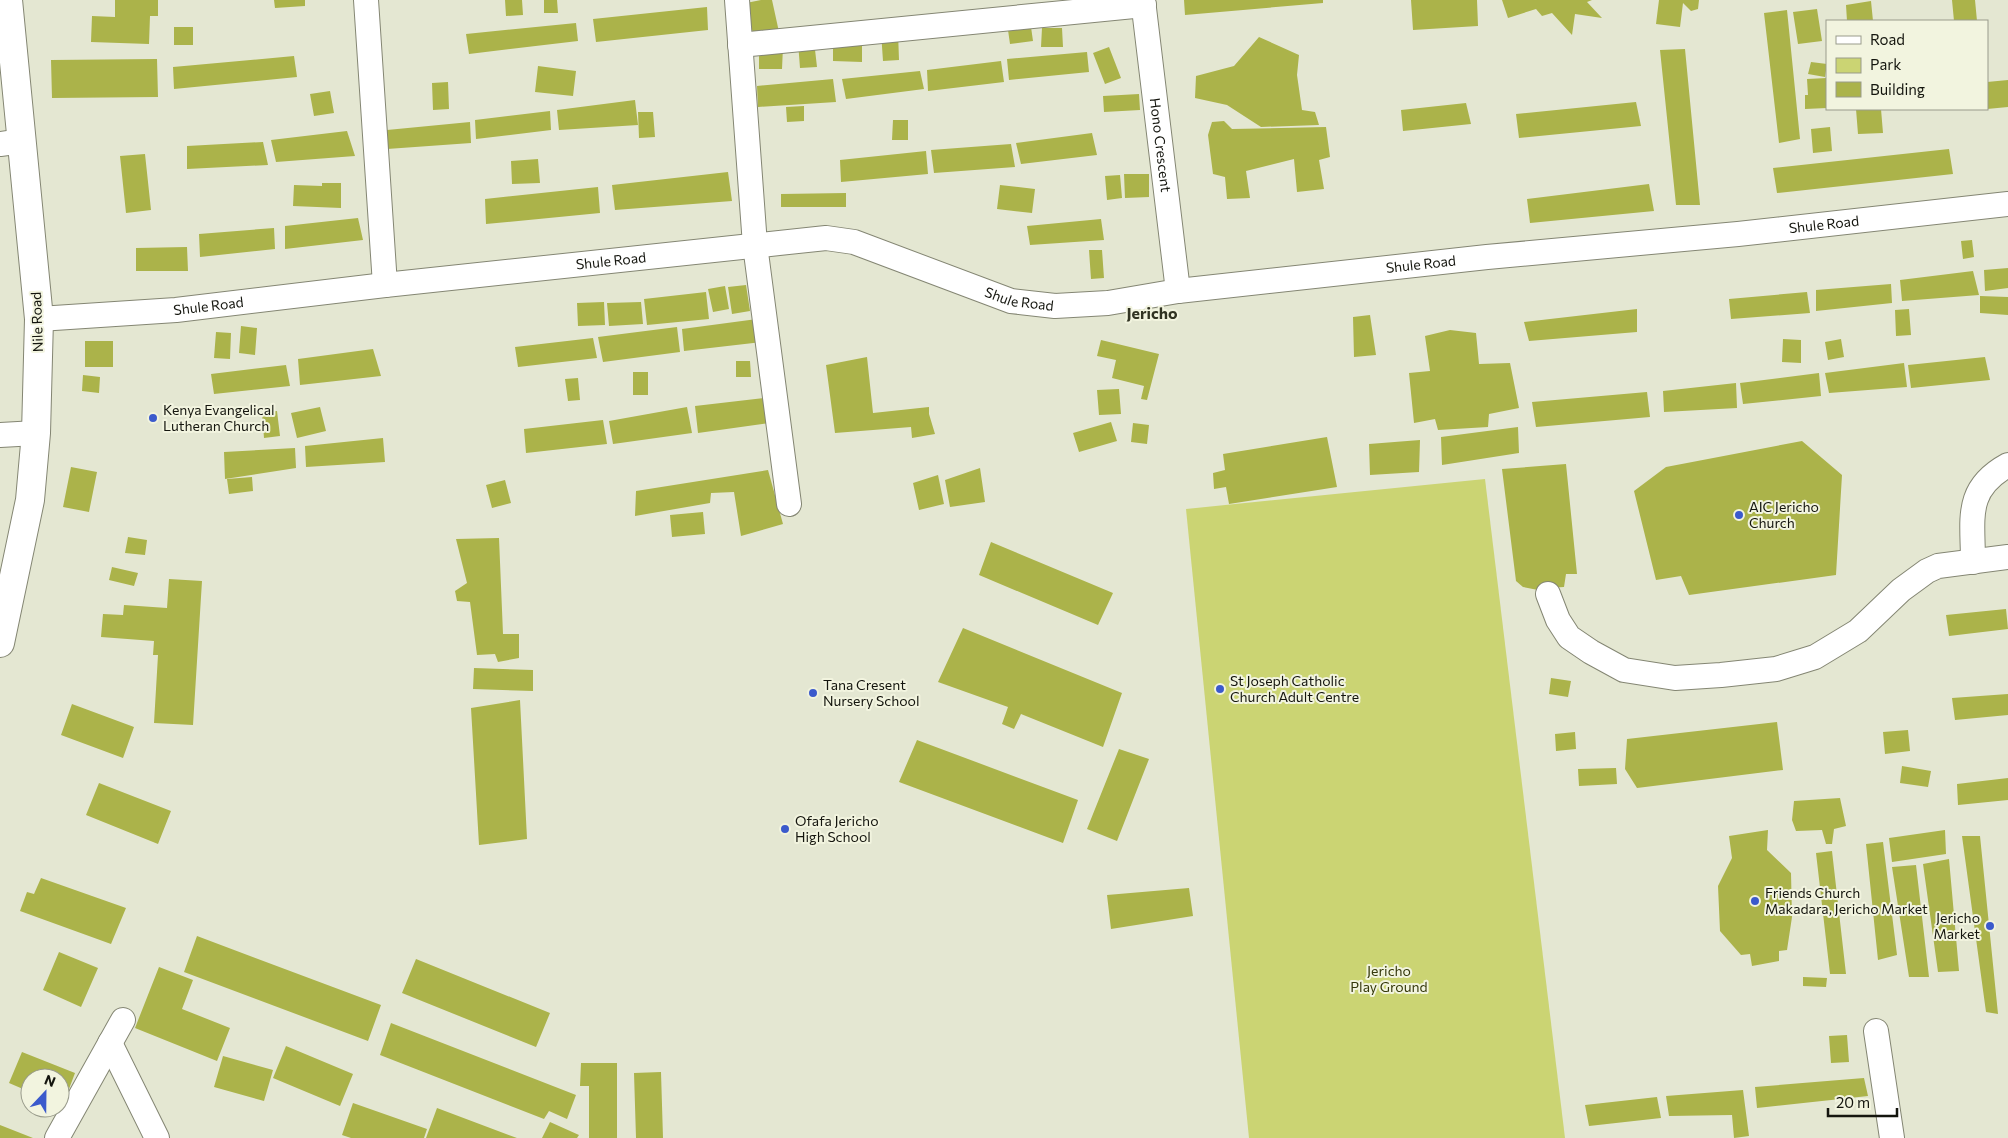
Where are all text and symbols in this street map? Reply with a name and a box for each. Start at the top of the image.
legend [1826,20,1988,110]
text: Road [1870,30,1905,48]
text: Park [1870,55,1901,73]
text: Building [1870,80,1925,98]
street label: Hono Crescent [1147,97,1175,193]
street label: Shule Road [1788,212,1860,236]
street label: Shule Road [575,248,647,273]
street label: Shule Road [1385,251,1457,276]
street label: Shule Road [982,283,1055,314]
street label: Nile Road [27,291,46,353]
street label: Shule Road [172,293,244,318]
district label: Jericho [1126,303,1178,322]
place label: Kenya Evangelical Lutheran Church [163,401,275,434]
marker: Kenya Evangelical Lutheran Church [147,412,159,424]
place label: AIC Jericho Church [1749,498,1819,531]
marker: AIC Jericho Church [1733,509,1745,521]
place label: St Joseph Catholic Church Adult Centre [1230,672,1359,705]
place label: Tana Cresent Nursery School [823,676,919,709]
marker: St Joseph Catholic Church Adult Centre [1214,683,1226,695]
marker: Tana Cresent Nursery School [807,687,819,699]
place label: Ofafa Jericho High School [795,812,879,845]
marker: Ofafa Jericho High School [779,823,791,835]
place label: Friends Church Makadara, Jericho Market [1765,884,1928,917]
marker: Friends Church Makadara, Jericho Market [1749,895,1761,907]
place label: Jericho Market [1934,909,1980,942]
marker: Jericho Market [1984,920,1996,932]
park label: Jericho Play Ground [1350,962,1428,995]
north arrow [20,1068,70,1118]
text: N [42,1071,58,1090]
scale bar [1828,1086,1897,1118]
text: 20 m [1836,1093,1870,1111]

